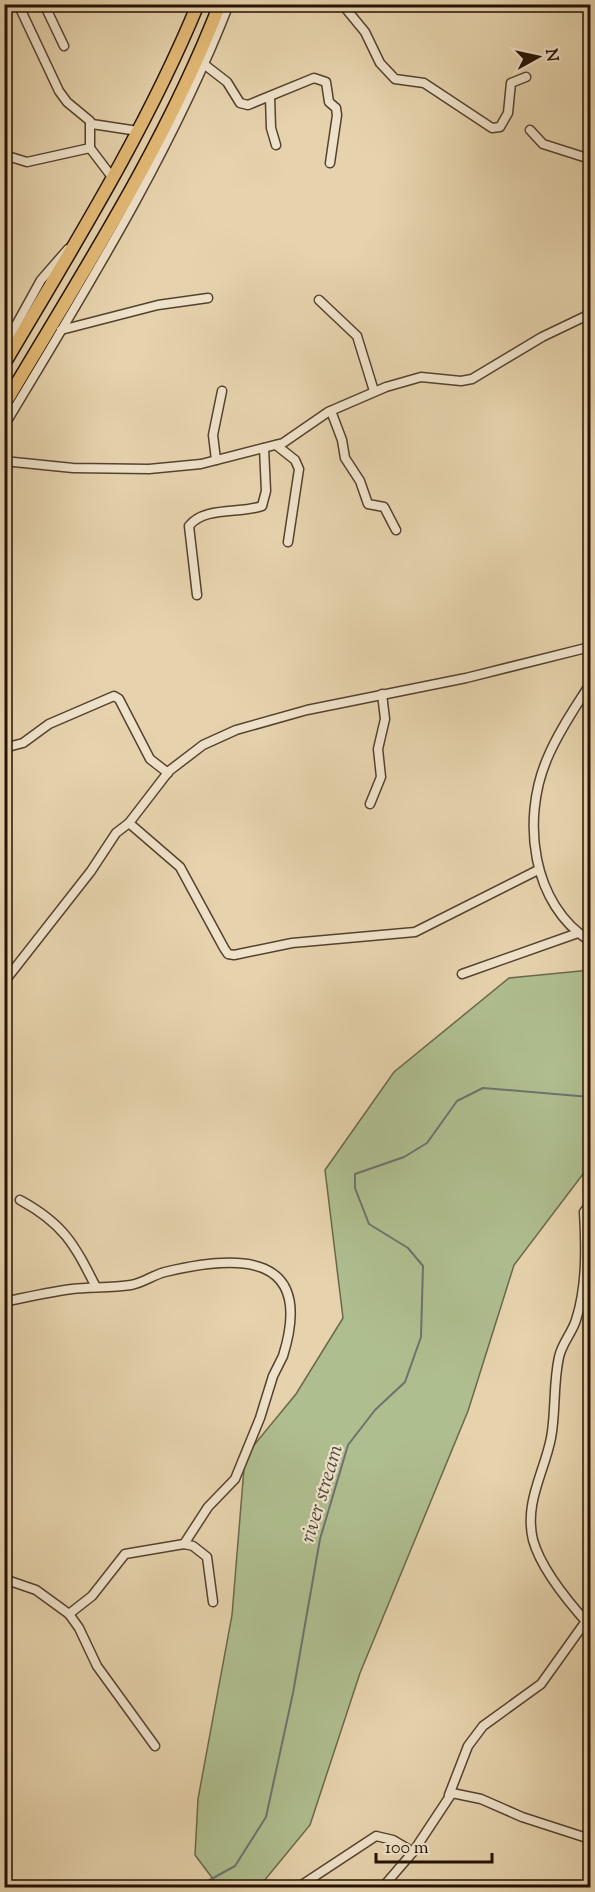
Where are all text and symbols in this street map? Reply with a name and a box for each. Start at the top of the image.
north arrow [508,27,568,87]
text: N [538,47,563,63]
water label: river stream [293,1441,353,1547]
scale bar [376,1826,492,1864]
text: 100 m [385,1836,429,1862]

